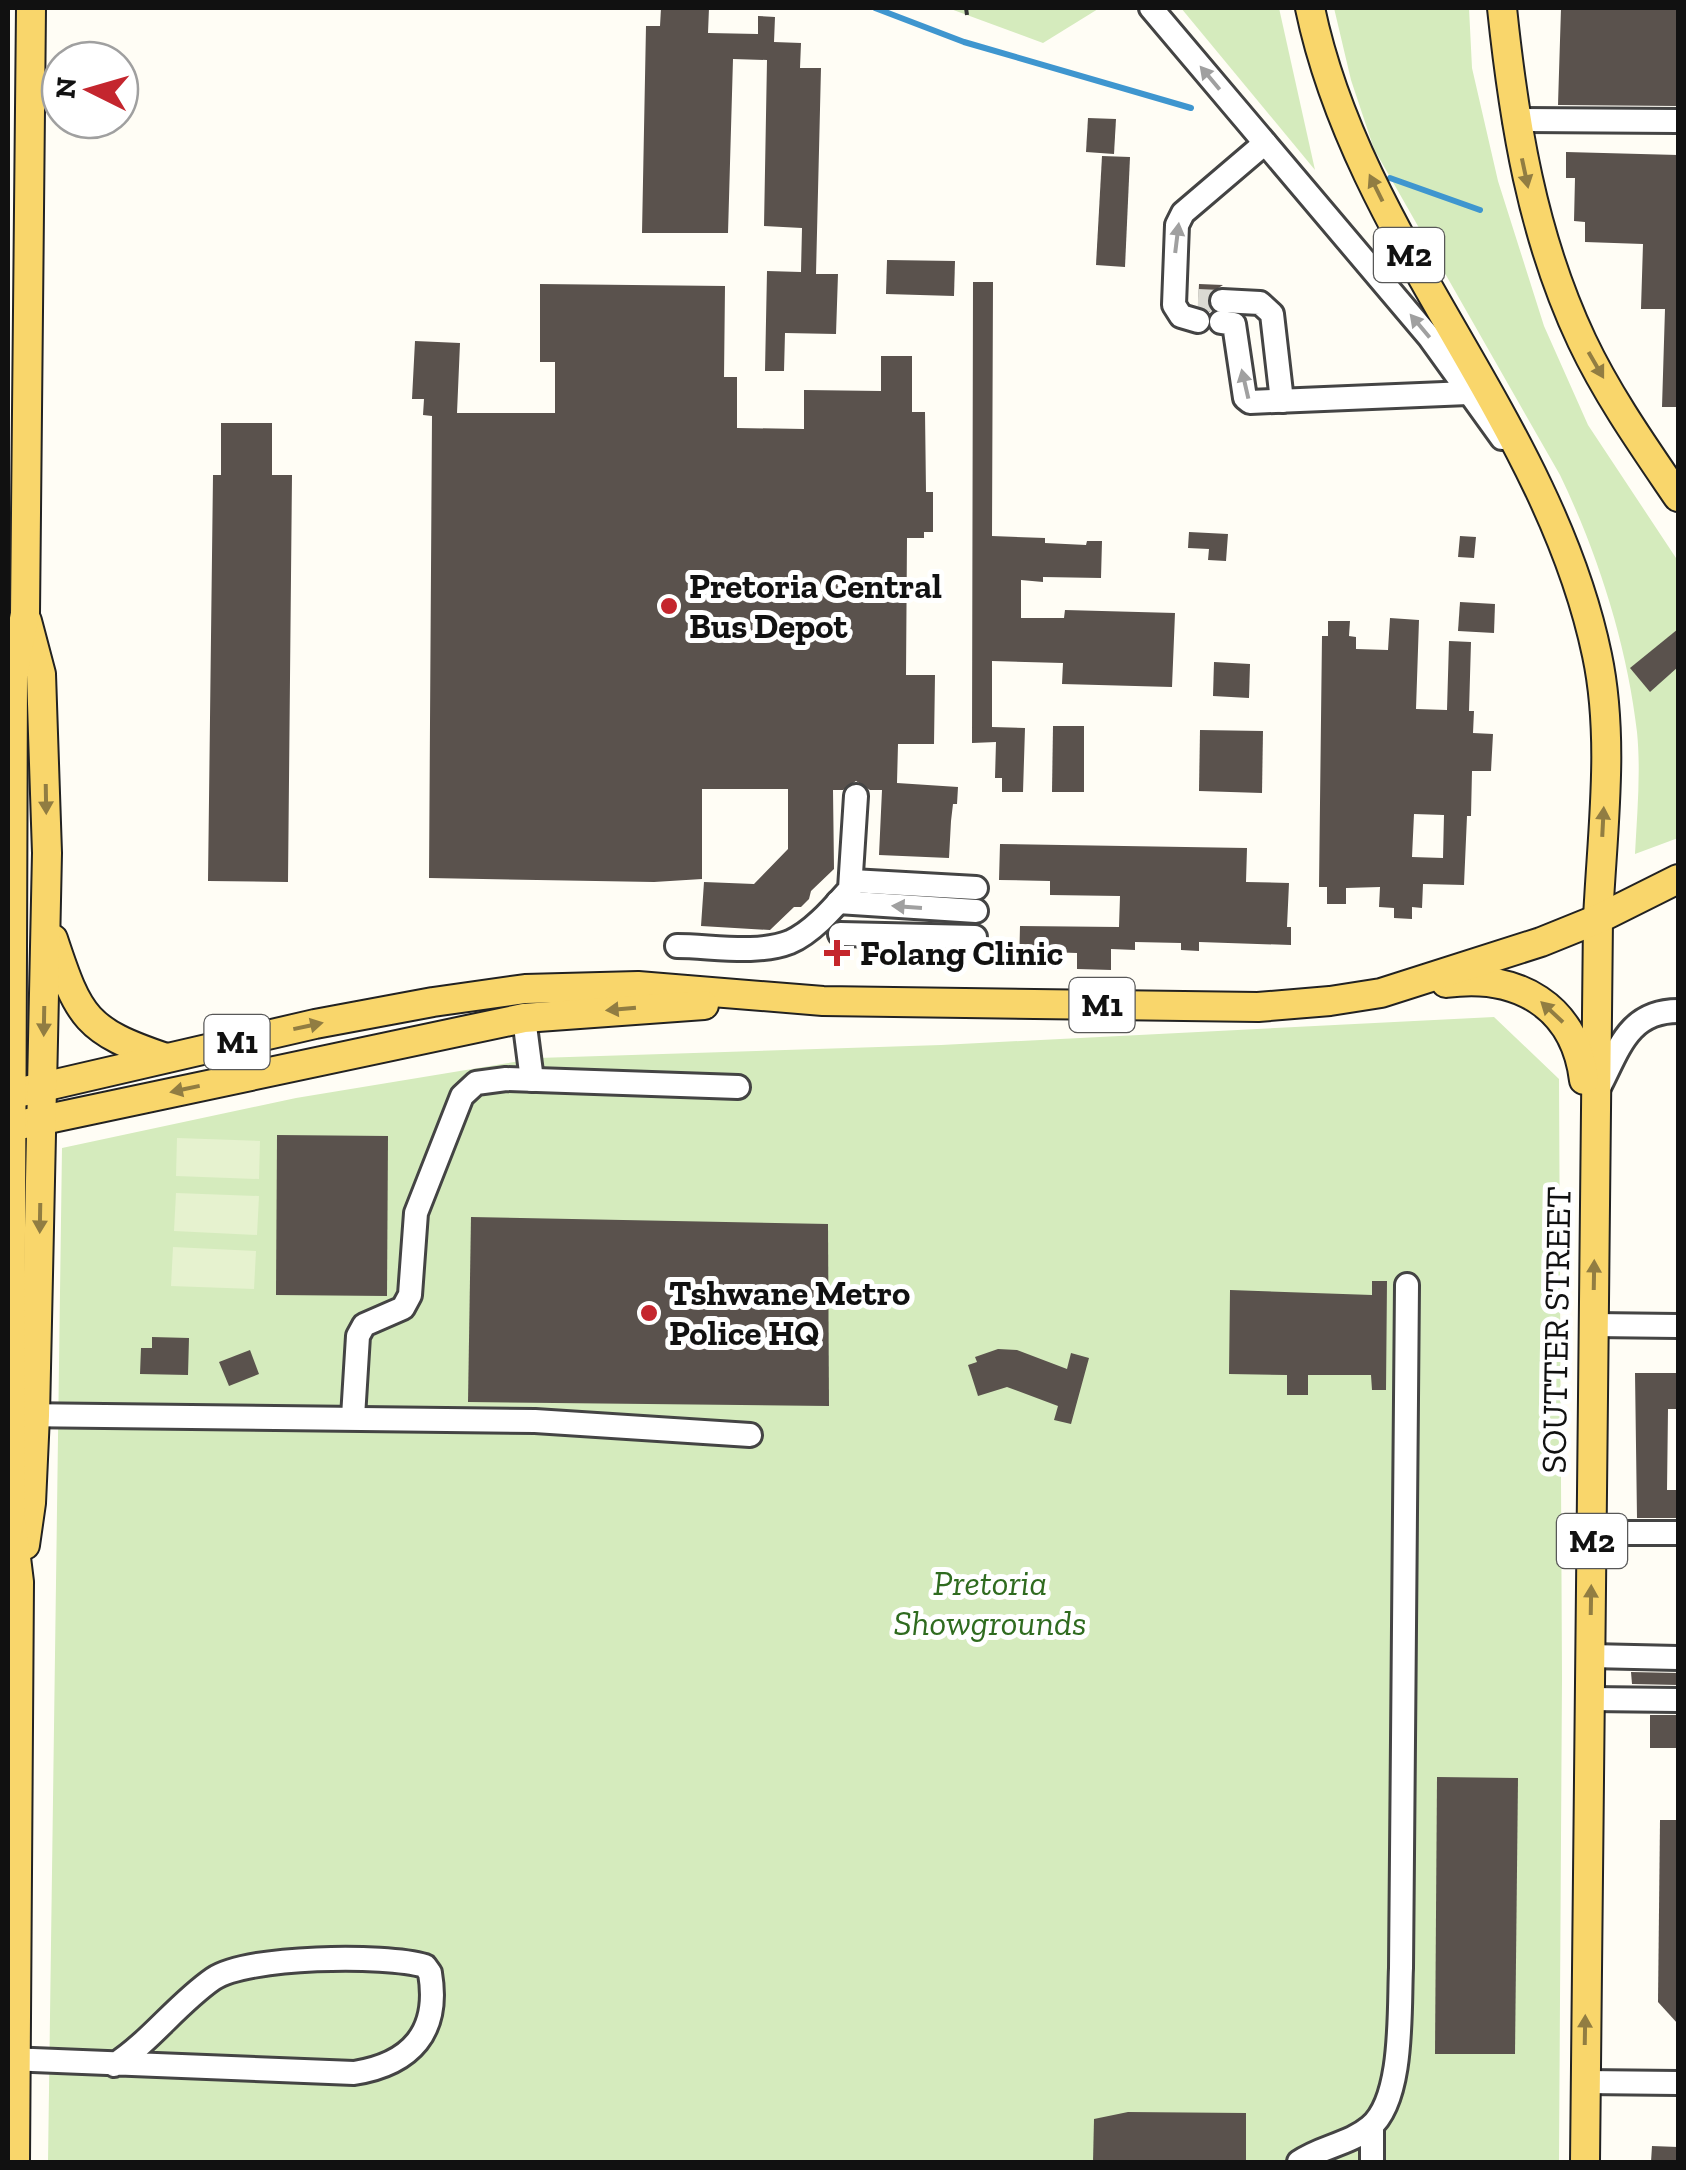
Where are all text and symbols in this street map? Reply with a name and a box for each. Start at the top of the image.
north arrow [40,40,140,140]
one-way arrow [1199,66,1221,91]
text: N [48,76,83,100]
one-way arrow [1518,158,1534,189]
one-way arrow [1368,174,1385,203]
one-way arrow [1169,222,1185,253]
road number: M2 [1374,228,1444,282]
one-way arrow [1410,314,1431,339]
one-way arrow [1587,351,1604,380]
one-way arrow [1237,369,1252,400]
place label: Pretoria Central Bus Depot [689,565,942,647]
marker: Pretoria Central Bus Depot [658,595,680,617]
one-way arrow [38,783,54,815]
one-way arrow [1595,805,1611,837]
one-way arrow [890,899,922,915]
place label: Folang Clinic [860,932,1063,974]
marker: Folang Clinic [824,940,850,966]
road number: M1 [1070,978,1134,1032]
one-way arrow [604,1001,636,1017]
one-way arrow [1541,1001,1565,1024]
one-way arrow [35,1005,51,1037]
road number: M1 [204,1015,270,1069]
one-way arrow [292,1017,323,1033]
one-way arrow [170,1081,201,1097]
street label: SOUTTER STREET [1532,1186,1580,1474]
one-way arrow [31,1202,47,1234]
one-way arrow [1587,1259,1603,1291]
place label: Tshwane Metro Police HQ [669,1272,910,1354]
marker: Tshwane Metro Police HQ [638,1302,660,1324]
road number: M2 [1557,1514,1627,1568]
park label: Pretoria Showgrounds [893,1562,1087,1644]
one-way arrow [1583,1584,1599,1616]
one-way arrow [1578,2014,1594,2046]

